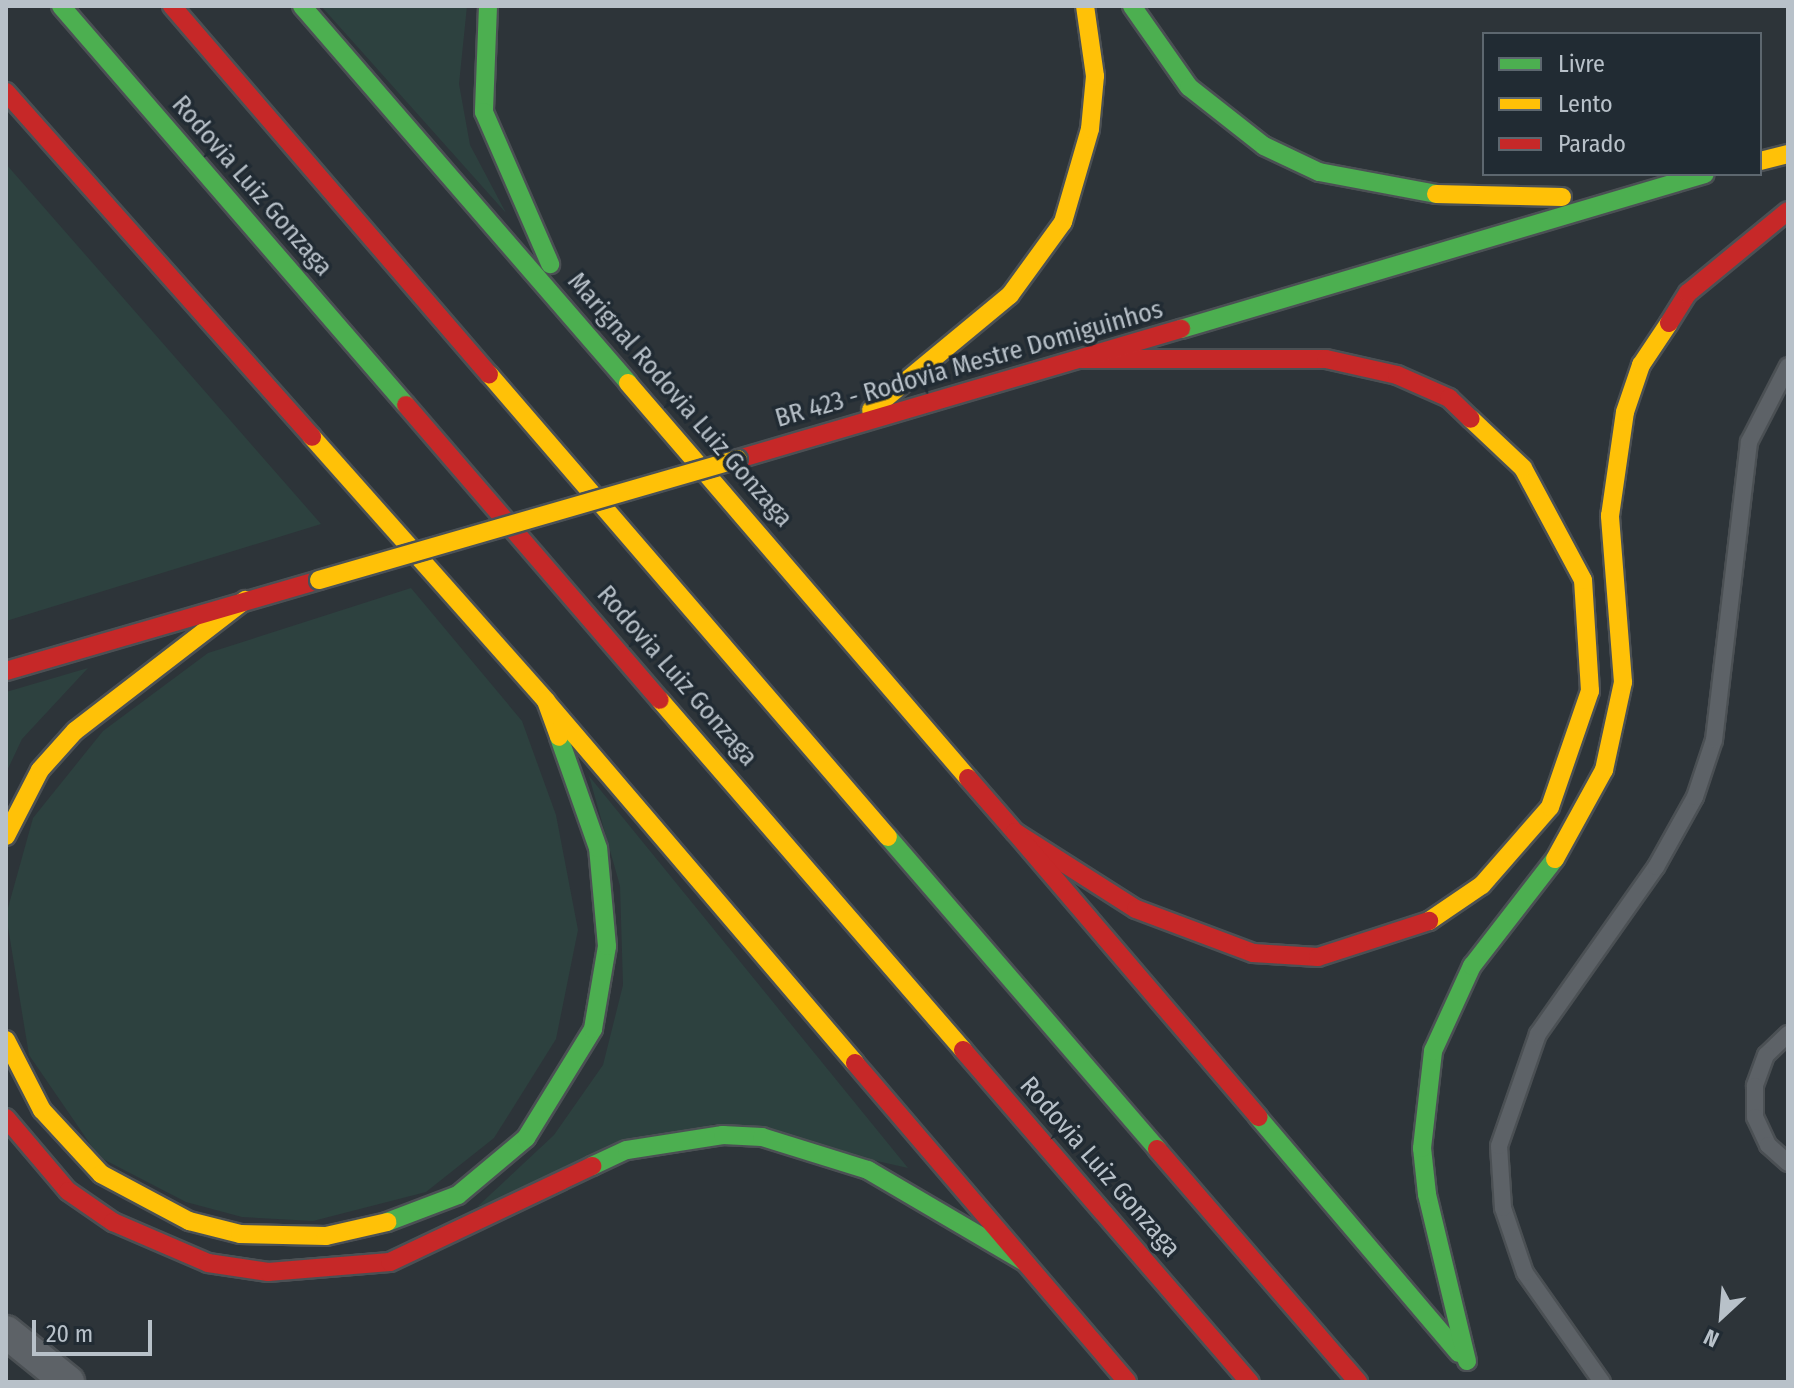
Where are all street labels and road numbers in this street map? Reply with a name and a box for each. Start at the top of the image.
street label: Rodovia Luiz Gonzaga [165,89,339,283]
street label: Marignal Rodovia Luiz Gonzaga [561,266,799,534]
street label: BR 423 - Rodovia Mestre Domiguinhos [772,294,1166,434]
street label: Rodovia Luiz Gonzaga [590,579,764,773]
street label: Rodovia Luiz Gonzaga [1013,1070,1187,1264]

